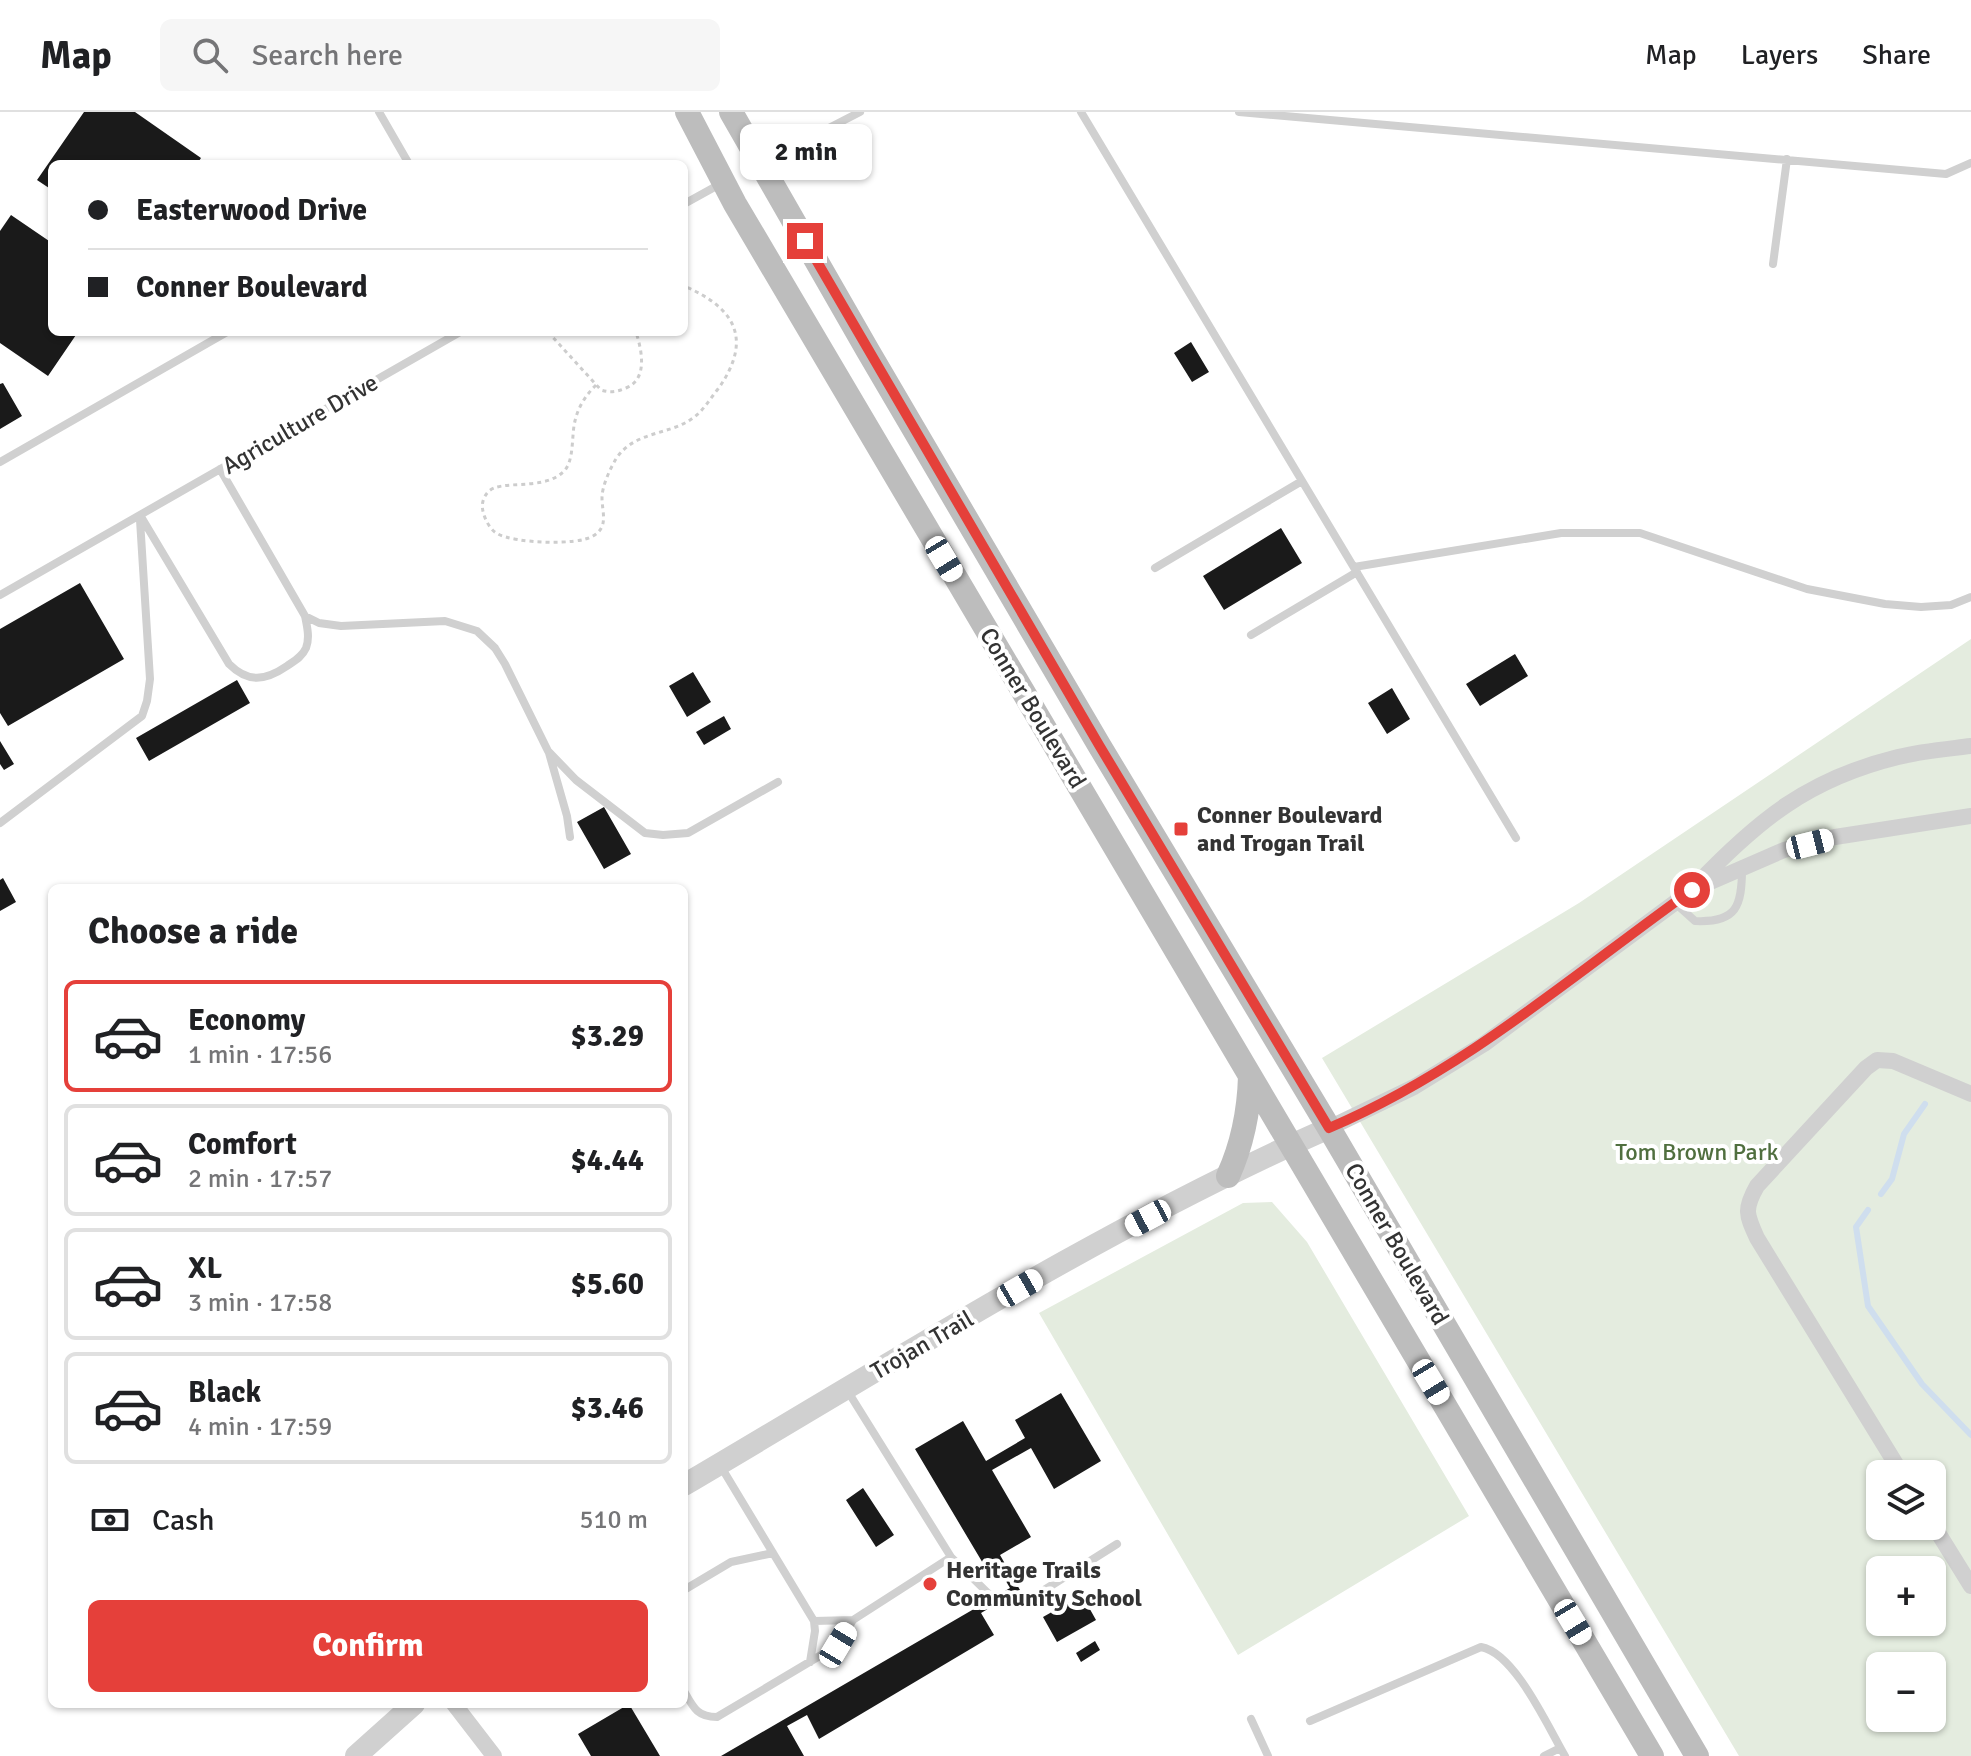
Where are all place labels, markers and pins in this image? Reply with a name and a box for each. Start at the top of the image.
place label: Conner Boulevard and Trogan Trail [1197,800,1382,858]
marker: Conner Boulevard and Trogan Trail [1172,820,1190,838]
place label: Heritage Trails Community School [946,1555,1142,1613]
marker: Heritage Trails Community School [921,1575,939,1593]

